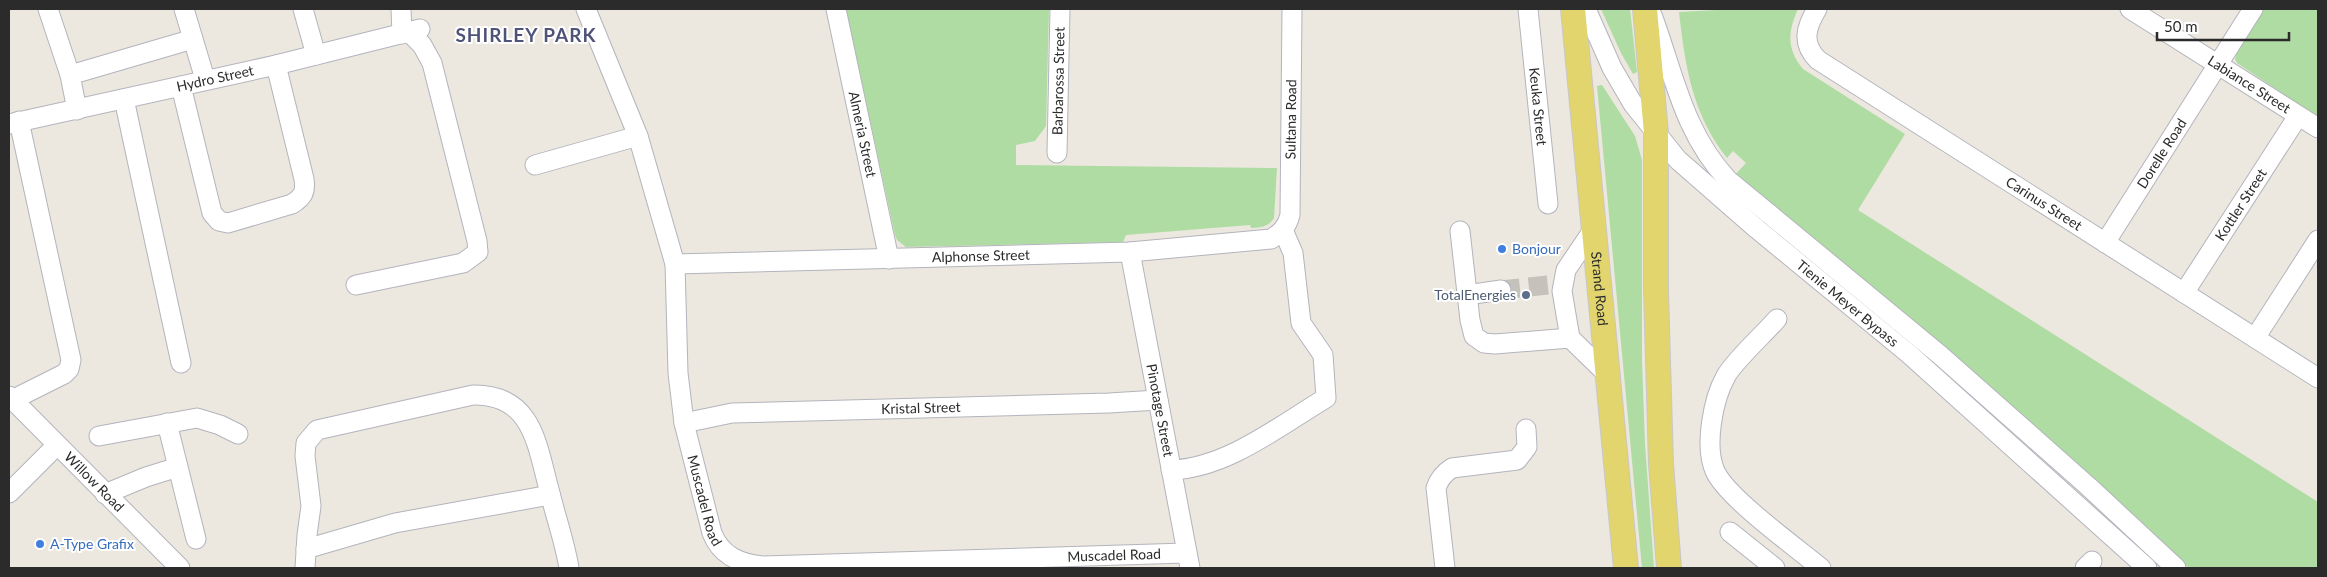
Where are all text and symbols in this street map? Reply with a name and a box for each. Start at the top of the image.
scale bar [2157,10,2290,42]
text: 50 m [2164,17,2198,35]
district label: SHIRLEY PARK [455,23,597,46]
street label: Barbarossa Street [1048,27,1068,135]
street label: Labiance Street [2205,51,2294,116]
street label: Hydro Street [175,61,255,95]
street label: Keuka Street [1526,66,1551,146]
street label: Sultana Road [1282,79,1299,159]
street label: Almeria Street [846,89,880,179]
street label: Dorelle Road [2133,115,2190,191]
street label: Kottler Street [2211,165,2270,244]
street label: Carinus Street [2003,173,2085,234]
place label: Bonjour [1512,240,1561,257]
marker: Bonjour [1496,243,1508,255]
street label: Alphonse Street [932,246,1030,265]
street label: Strand Road [1588,251,1612,327]
street label: Tienie Meyer Bypass [1793,256,1902,350]
place label: TotalEnergies [1434,286,1516,303]
marker: TotalEnergies [1520,289,1532,301]
street label: Pinotage Street [1143,362,1178,458]
street label: Kristal Street [881,398,961,417]
street label: Willow Road [61,448,128,515]
street label: Muscadel Road [684,453,726,549]
place label: A-Type Grafix [50,535,134,552]
marker: A-Type Grafix [34,538,46,550]
street label: Muscadel Road [1067,545,1161,565]

